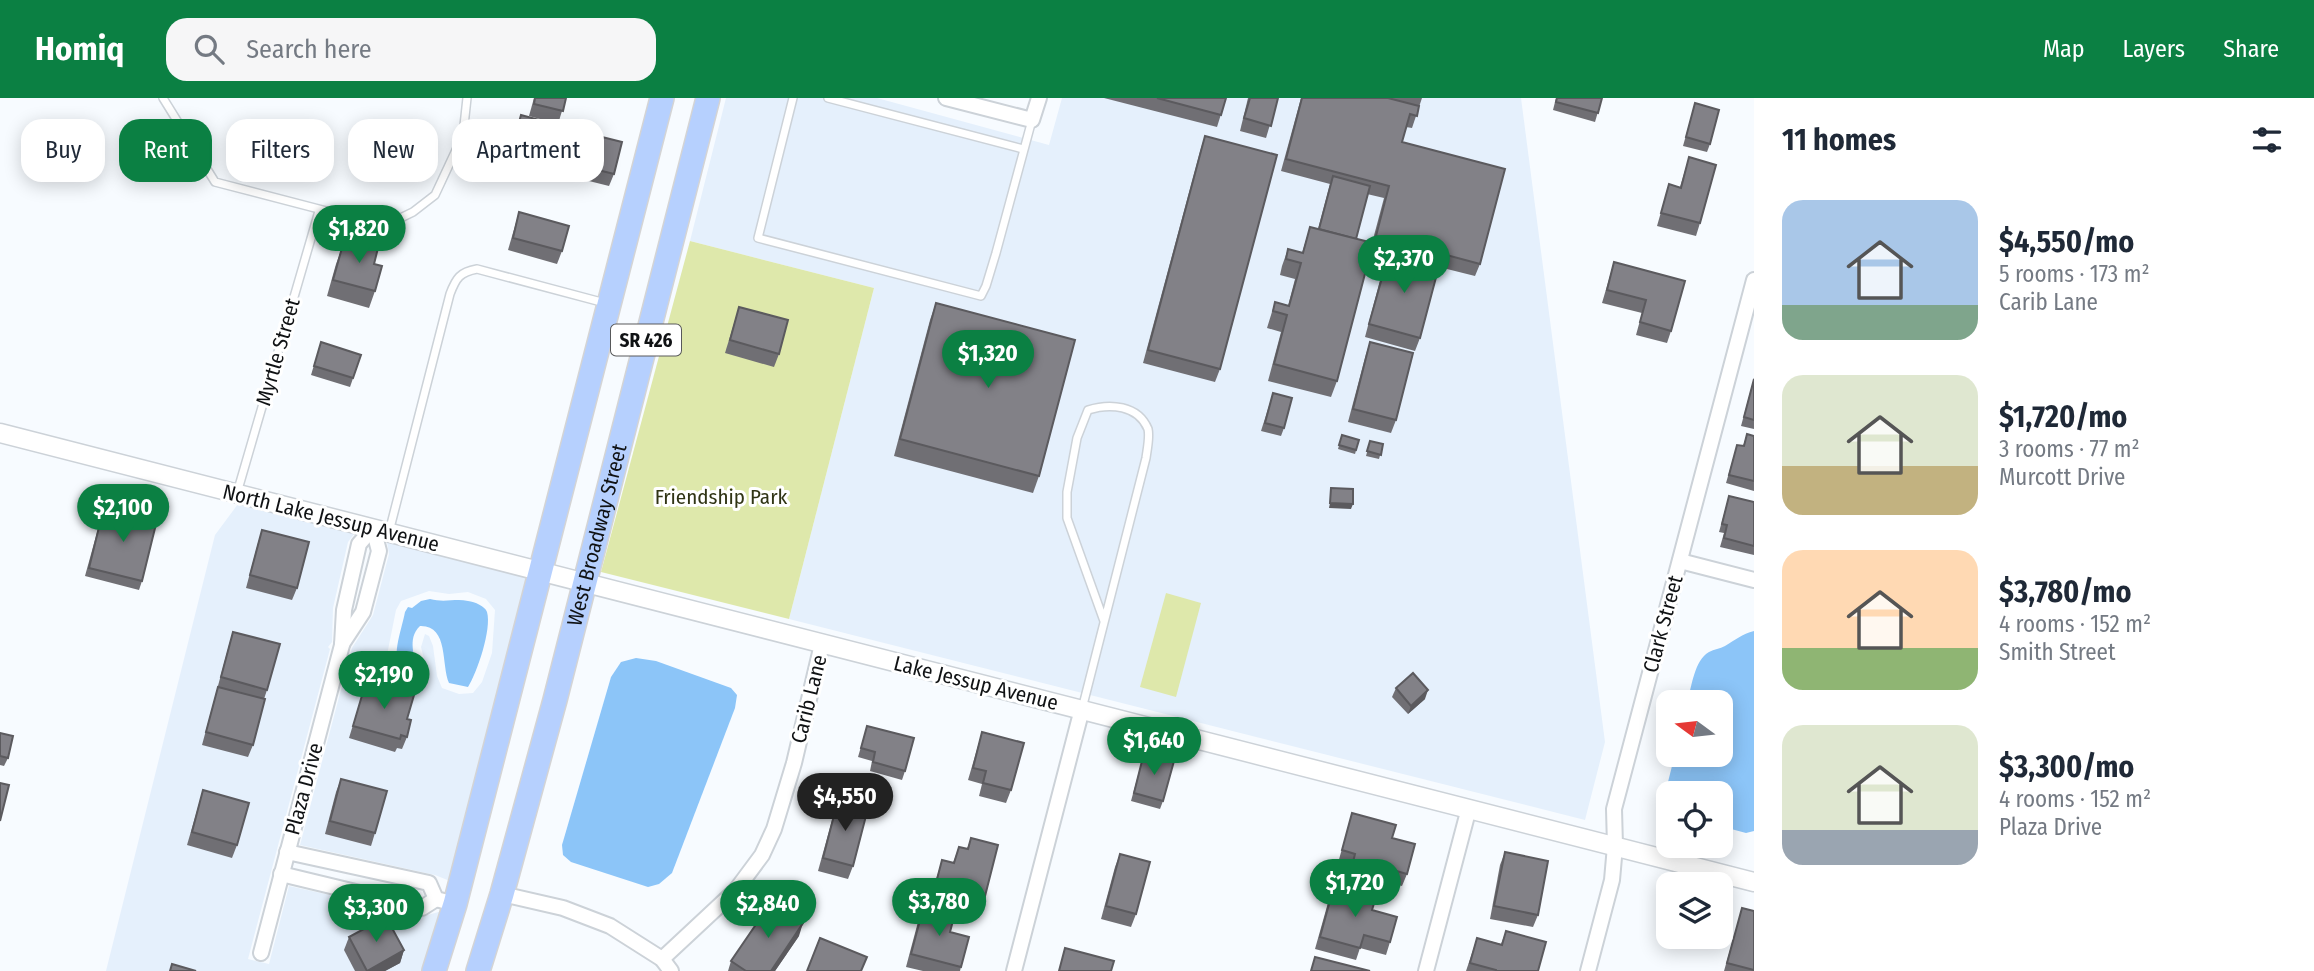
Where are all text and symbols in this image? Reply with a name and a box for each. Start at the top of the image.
search box [166,18,656,81]
text: Homiq [35,29,124,69]
icon: search [190,30,228,68]
text: Search here [246,34,371,65]
text: Map [2043,35,2085,63]
text: Layers [2123,35,2185,63]
text: Share [2223,35,2279,63]
chip: Buy [21,119,105,182]
chip: Rent [119,119,212,182]
chip: Filters [226,119,334,182]
chip: New [348,119,438,182]
chip: Apartment [452,119,604,182]
icon: filters [2248,121,2286,159]
text: 11 homes [1782,122,1896,158]
pin: $1,820 [302,206,416,265]
text: $1,820 [329,214,389,242]
text: $4,550/mo [1999,224,2134,260]
icon: home [1838,228,1922,312]
pin: $2,370 [1347,236,1461,295]
text: $2,370 [1374,244,1434,272]
text: 5 rooms · 173 m² [1999,260,2150,288]
text: Carib Lane [1999,288,2098,316]
street label: Myrtle Street [250,295,306,409]
road number: SR 426 [611,324,681,356]
pin: $1,320 [931,330,1045,390]
text: $1,320 [958,339,1018,367]
text: $1,720/mo [1999,399,2127,435]
icon: home [1838,403,1922,487]
text: 3 rooms · 77 m² [1999,435,2140,463]
street label: West Broadway Street [561,441,633,629]
text: Murcott Drive [1999,463,2125,491]
street label: North Lake Jessup Avenue [220,478,442,558]
pin: $2,100 [66,484,180,544]
park label: Friendship Park [655,484,787,510]
text: $2,100 [93,493,153,521]
street label: Clark Street [1638,572,1689,676]
text: $3,780/mo [1999,574,2132,610]
icon: home [1838,578,1922,662]
text: 4 rooms · 152 m² [1999,610,2151,638]
text: Smith Street [1999,638,2116,666]
street label: Lake Jessup Avenue [891,650,1061,716]
pin: $2,190 [327,652,441,711]
street label: Carib Lane [785,652,833,746]
text: $2,190 [355,660,413,688]
north arrow [1656,690,1732,766]
map controls [1656,690,1733,949]
pin: $1,640 [1097,718,1211,777]
text: $1,640 [1123,726,1185,754]
street label: Plaza Drive [279,740,329,838]
text: $3,300/mo [1999,749,2134,785]
icon: home [1838,753,1922,837]
pin: $4,550 [788,774,902,833]
button: locate [1656,781,1733,858]
text: $4,550 [813,782,877,810]
text: 4 rooms · 152 m² [1999,785,2151,813]
text: Plaza Drive [1999,813,2102,841]
pin: $1,720 [1298,860,1412,919]
text: $1,720 [1326,868,1384,896]
button: layers [1656,872,1733,949]
pin: $3,780 [882,878,996,938]
pin: $2,840 [711,880,825,940]
pin: $3,300 [319,884,433,944]
text: $3,780 [908,887,970,915]
text: $2,840 [736,889,800,917]
text: $3,300 [344,893,408,921]

